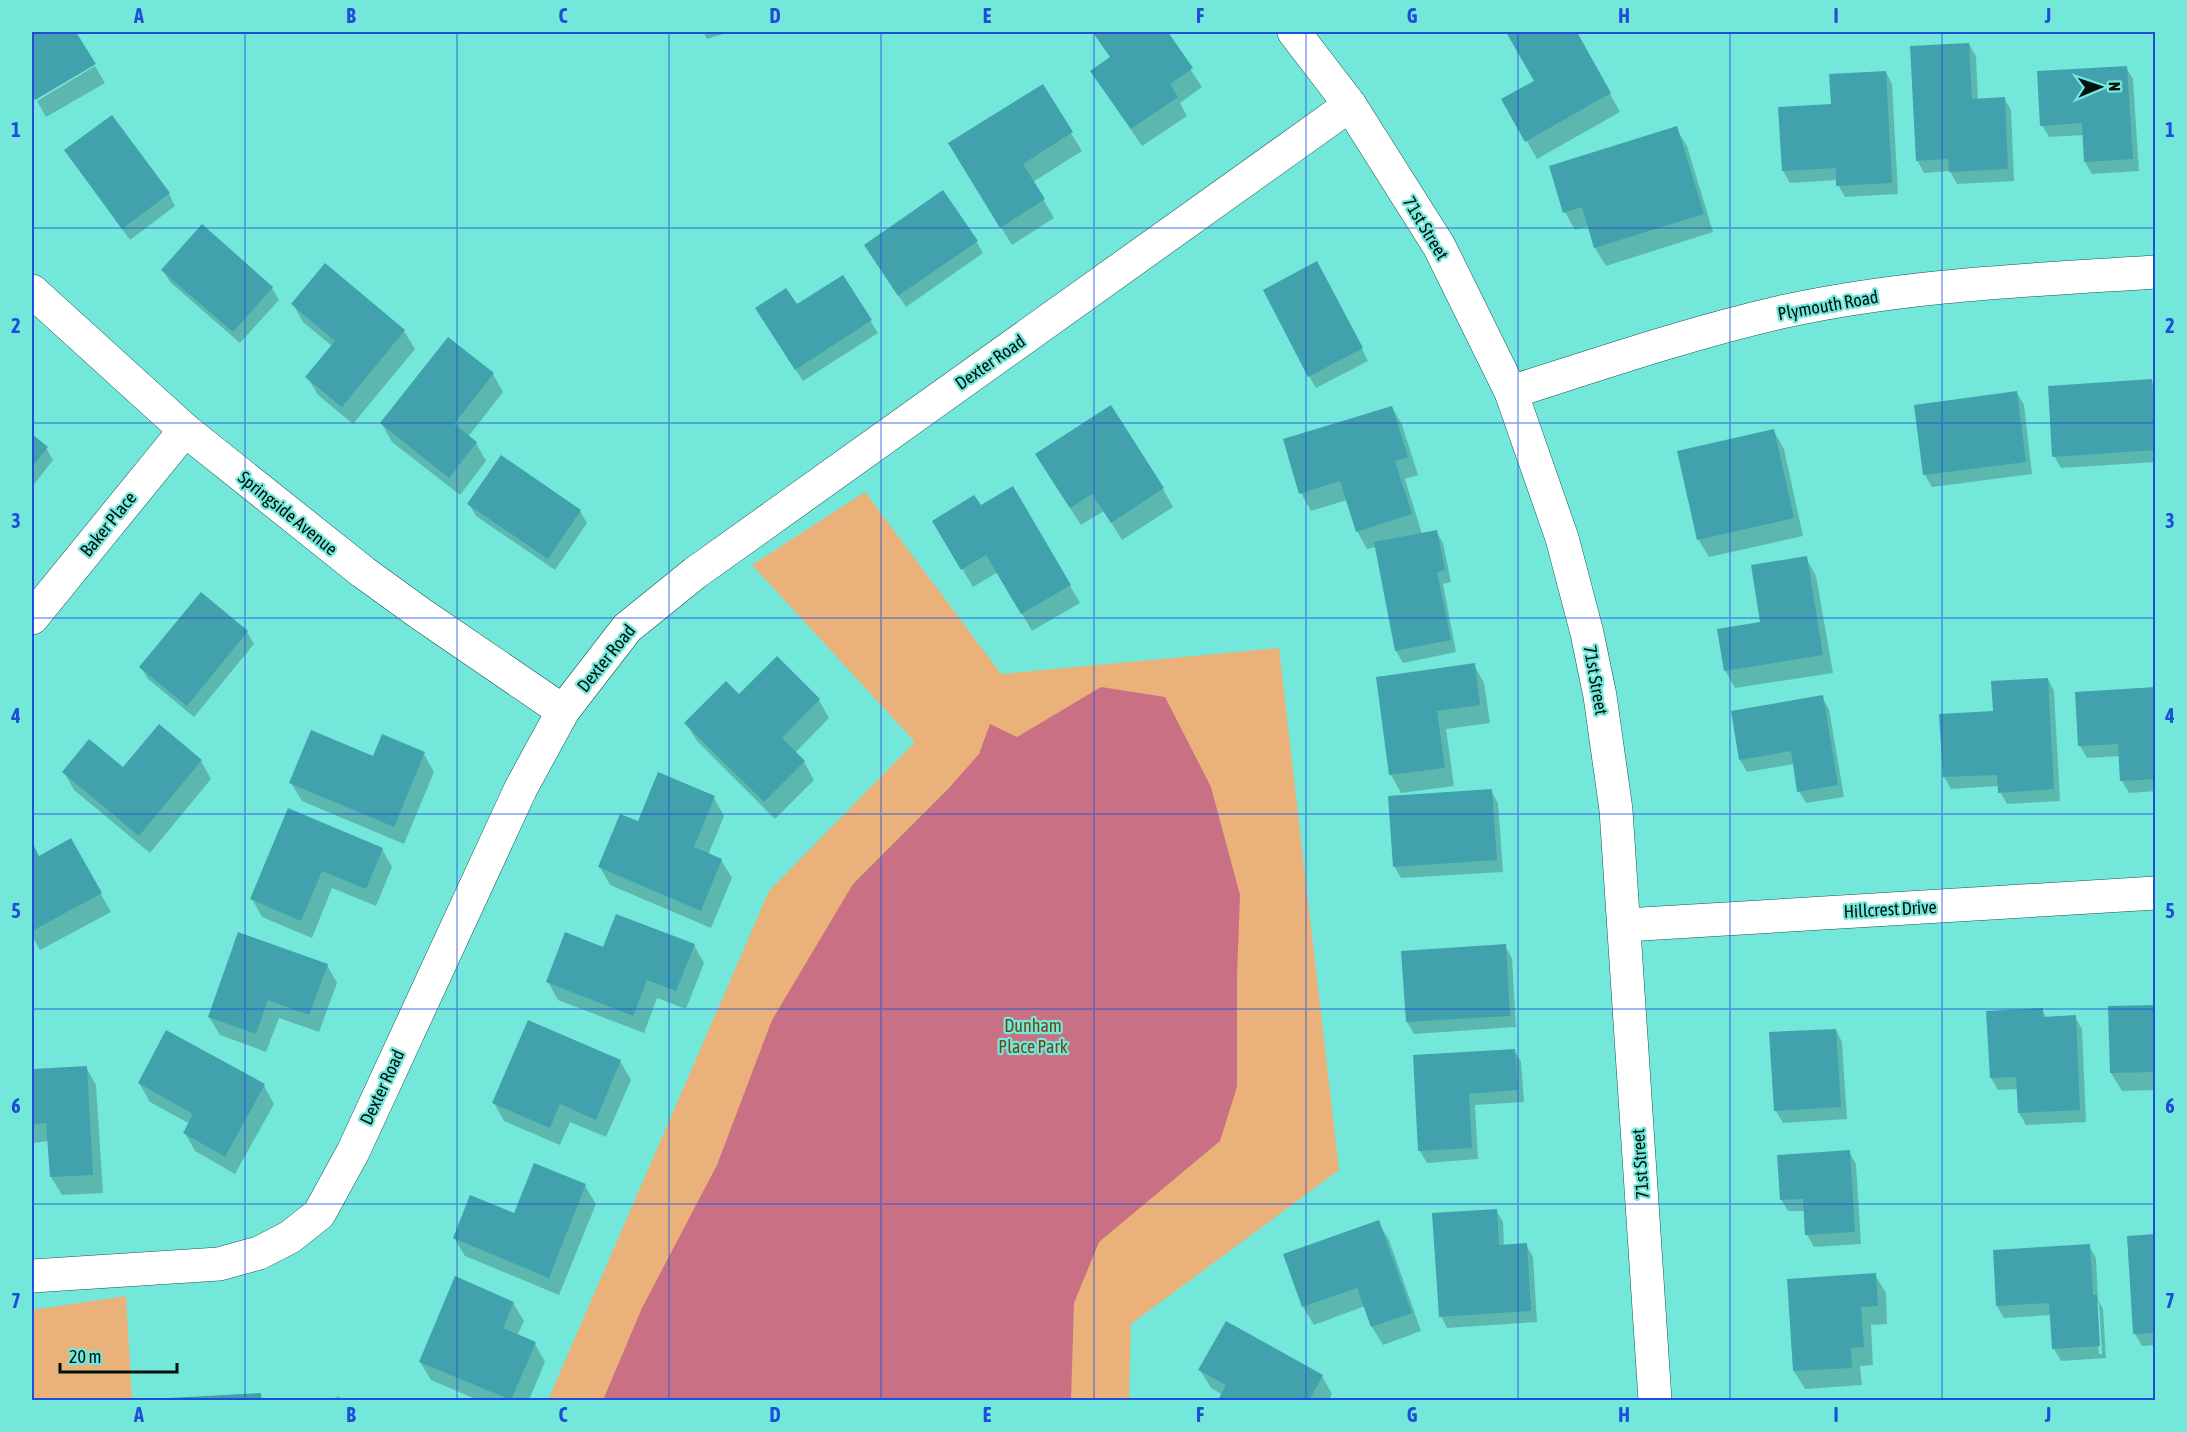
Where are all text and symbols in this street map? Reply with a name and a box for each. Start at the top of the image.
text: A [133,4,144,27]
text: B [346,4,356,27]
text: C [559,4,568,27]
text: D [769,4,781,27]
text: E [983,4,992,27]
text: F [1196,4,1204,27]
text: G [1407,4,1418,27]
text: H [1618,4,1630,27]
text: I [1833,4,1839,27]
text: J [2044,4,2051,27]
north arrow [2070,57,2130,117]
text: N [2106,81,2124,92]
text: 1 [11,118,21,141]
text: 1 [2165,118,2175,141]
street label: 71st Street [1399,192,1453,264]
street label: Plymouth Road [1776,286,1880,324]
text: 2 [11,314,21,337]
text: 2 [2165,314,2175,337]
street label: Dexter Road [951,330,1029,394]
street label: Springside Avenue [234,467,342,559]
street label: Baker Place [76,487,140,561]
text: 3 [11,509,21,532]
text: 3 [2165,509,2175,532]
street label: Dexter Road [572,620,640,696]
street label: 71st Street [1580,644,1612,716]
text: 4 [10,704,21,727]
text: 4 [2164,704,2175,727]
street label: Hillcrest Drive [1843,896,1937,922]
text: 5 [11,899,21,922]
text: 5 [2165,899,2175,922]
park label: Dunham Place Park [998,1015,1068,1057]
street label: Dexter Road [355,1046,409,1128]
text: 6 [11,1094,21,1117]
text: 6 [2165,1094,2175,1117]
street label: 71st Street [1627,1128,1653,1200]
text: 7 [11,1289,21,1312]
text: 7 [2165,1289,2175,1312]
scale bar [60,1336,177,1374]
text: 20 m [69,1346,101,1367]
text: A [133,1403,144,1426]
text: B [346,1403,356,1426]
text: C [559,1403,568,1426]
text: D [769,1403,781,1426]
text: E [983,1403,992,1426]
text: F [1196,1403,1204,1426]
text: G [1407,1403,1418,1426]
text: H [1618,1403,1630,1426]
text: I [1833,1403,1839,1426]
text: J [2044,1403,2051,1426]

